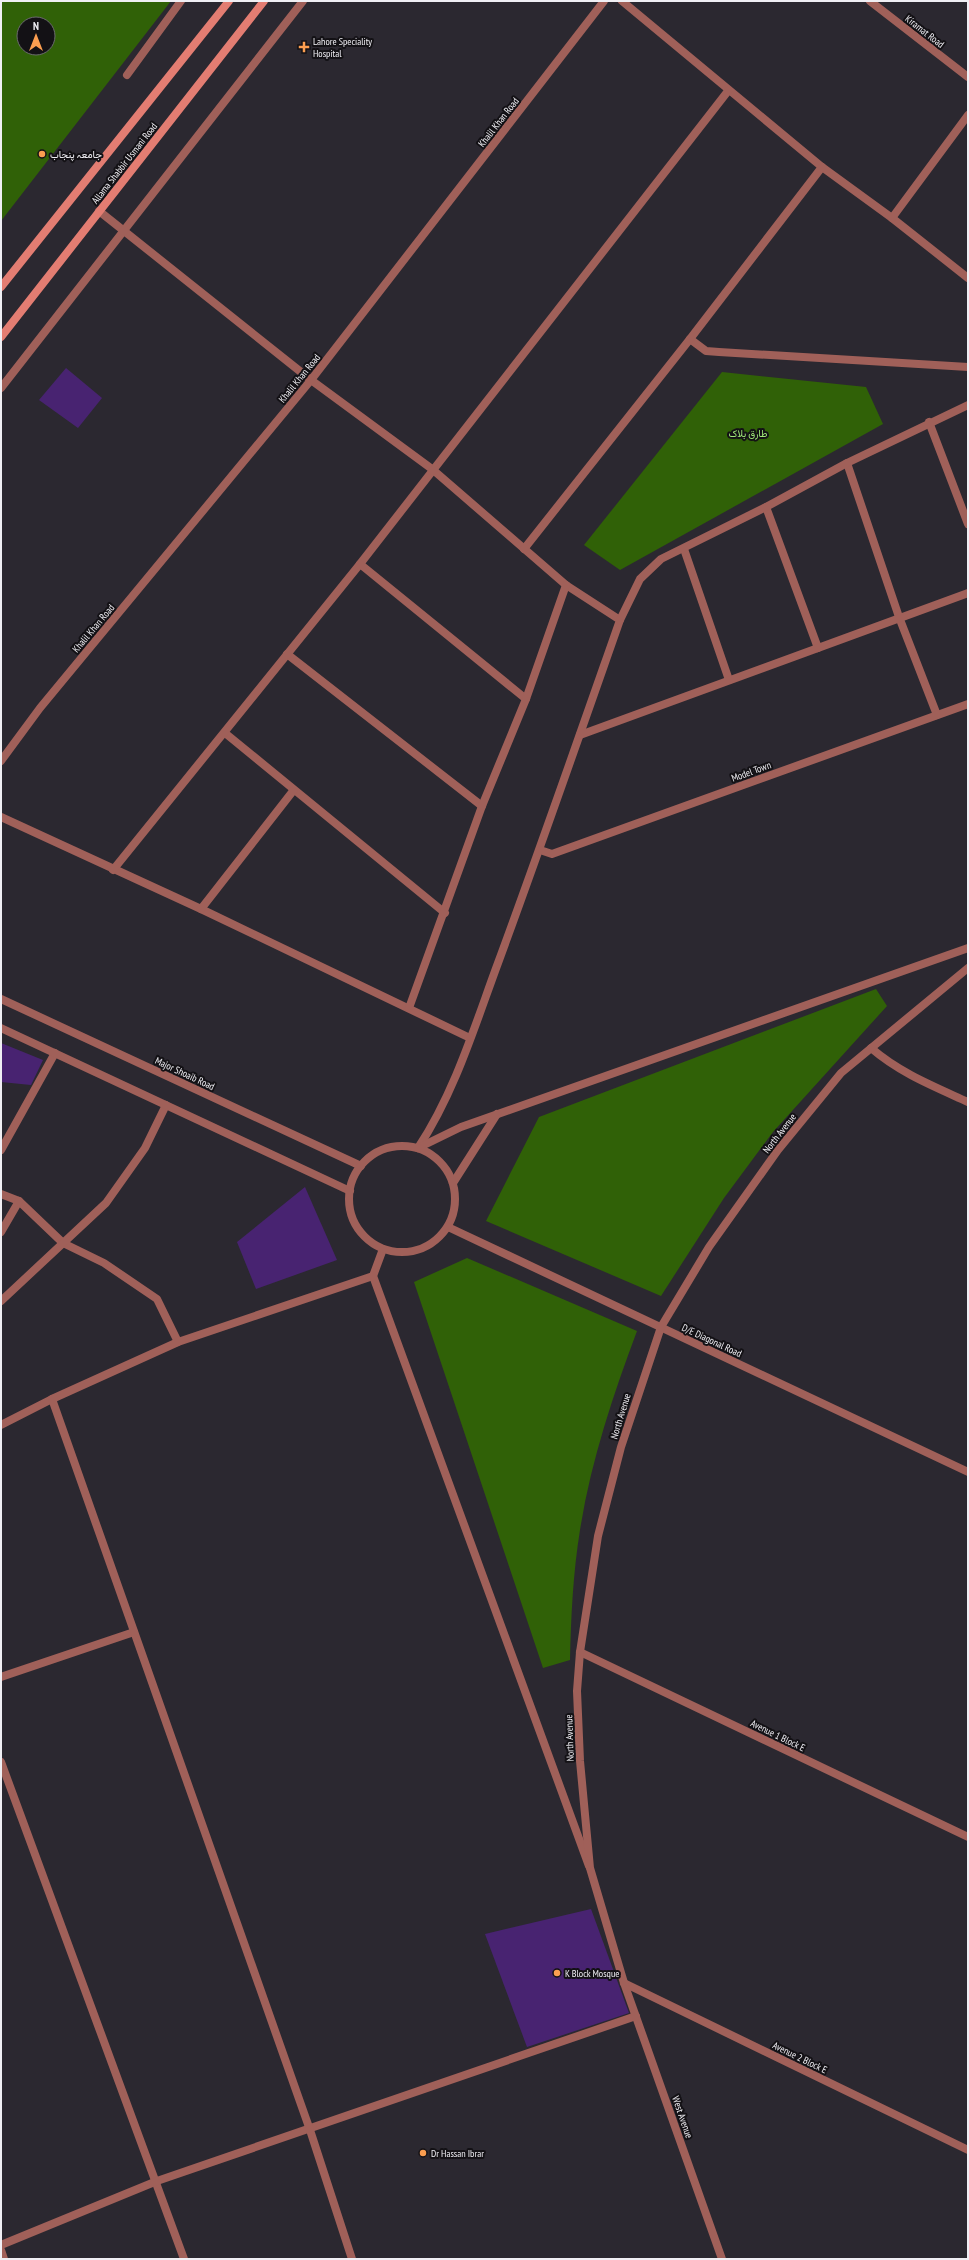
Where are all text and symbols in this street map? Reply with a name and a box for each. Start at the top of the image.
street label: Kiramat Road [902,12,947,51]
north arrow [16,16,56,56]
text: N [33,19,39,33]
place label: Lahore Speciality Hospital [313,35,372,60]
marker: Lahore Speciality Hospital [298,41,310,53]
street label: Khalil Khan Road [475,95,522,150]
street label: Allama Shabbir Usmani Road [89,120,160,206]
place label: جامعہ پنجاب [50,148,102,162]
marker: جامعہ پنجاب [37,149,47,159]
street label: Khalil Khan Road [276,351,323,405]
park label: طارق بلاک [728,427,768,440]
street label: Khalil Khan Road [69,601,117,655]
street label: Model Town [730,758,773,785]
street label: Major Shoaib Road [153,1054,217,1093]
street label: North Avenue [760,1111,799,1156]
street label: D/E Diagonal Road [680,1321,744,1360]
street label: North Avenue [607,1392,634,1441]
street label: North Avenue [562,1714,577,1762]
street label: Avenue 1 Block E [748,1717,807,1754]
place label: K Block Mosque [565,1967,619,1980]
marker: K Block Mosque [552,1968,562,1978]
street label: Avenue 2 Block E [770,2039,829,2076]
street label: West Avenue [669,2094,696,2140]
place label: Dr Hassan Ibrar [431,2147,484,2160]
marker: Dr Hassan Ibrar [418,2148,428,2158]

